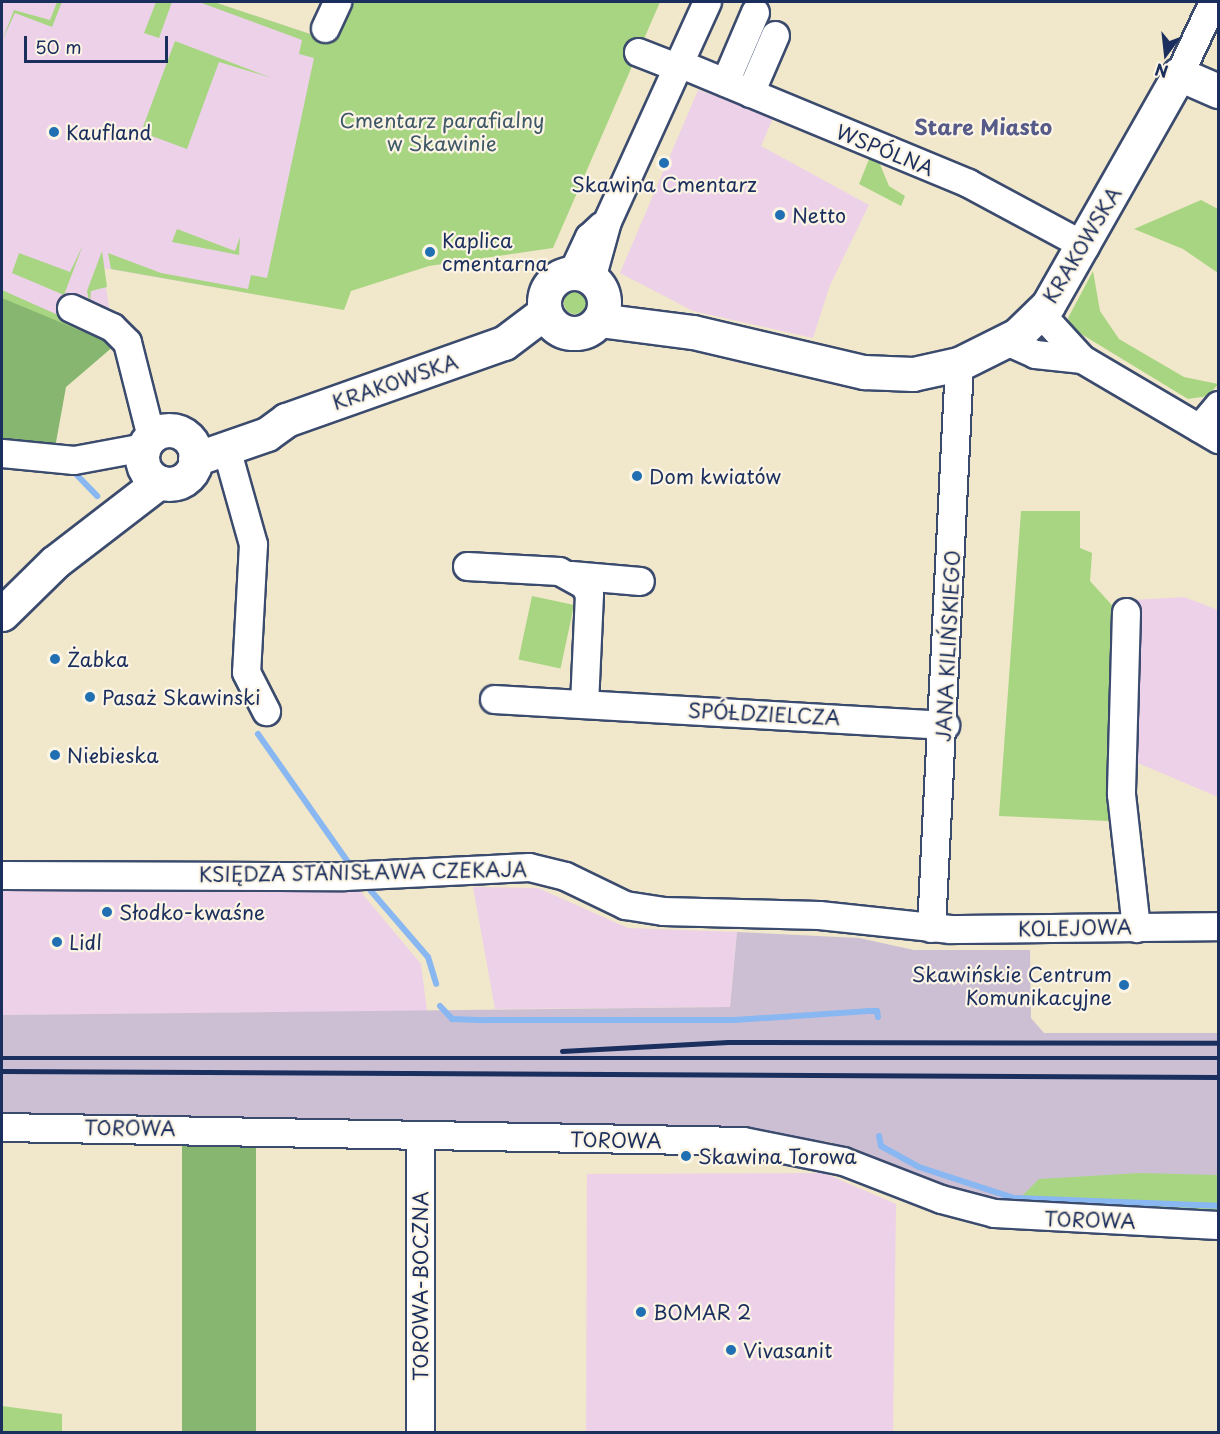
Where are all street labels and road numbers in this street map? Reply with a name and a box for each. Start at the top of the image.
street label: WSPÓLNA [833,120,937,180]
street label: KRAKOWSKA [1038,183,1126,307]
street label: KRAKOWSKA [329,349,461,415]
street label: JANA KILIŃSKIEGO [931,550,965,742]
street label: SPÓŁDZIELCZA [687,698,841,730]
street label: KSIĘDZA STANISŁAWA CZEKAJA [197,857,529,887]
street label: KOLEJOWA [1018,915,1132,941]
street label: TOROWA [84,1115,176,1141]
street label: TOROWA [570,1127,662,1153]
street label: TOROWA-BOCZNA [408,1191,432,1381]
street label: TOROWA [1044,1206,1136,1234]

